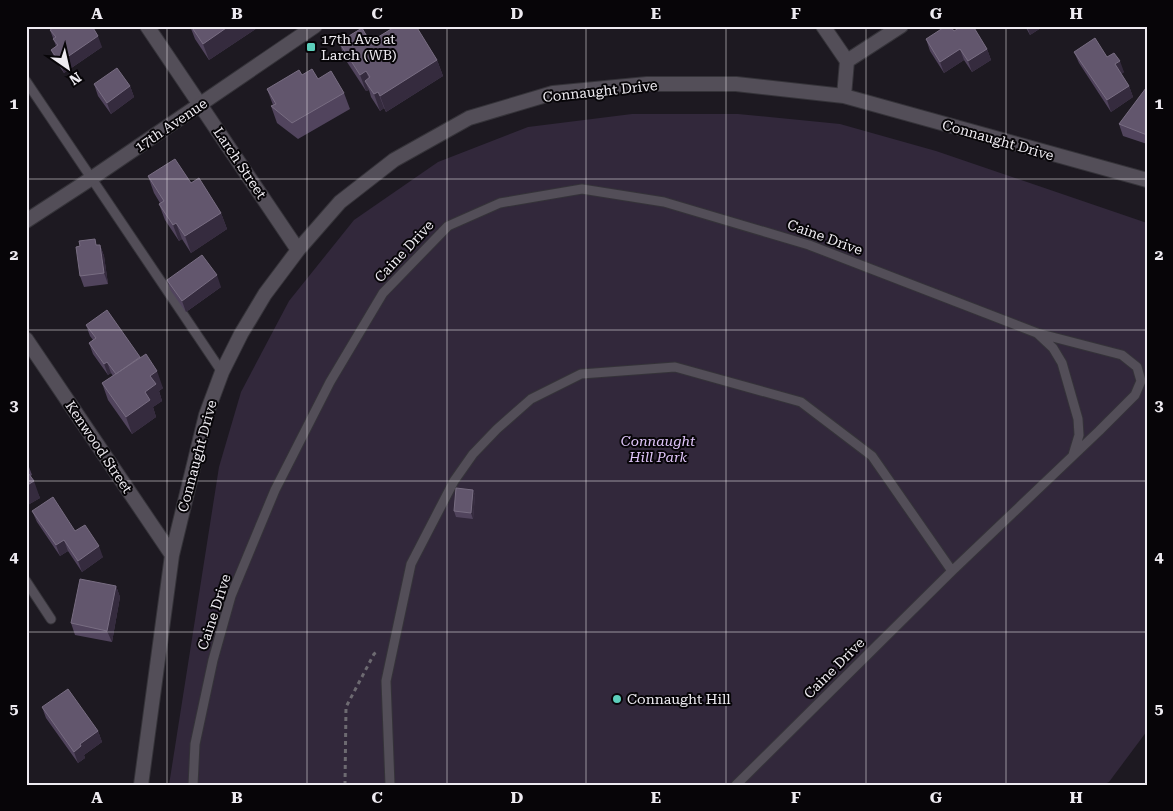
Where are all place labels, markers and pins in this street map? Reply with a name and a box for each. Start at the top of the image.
place label: 17th Ave at Larch (WB) [321,31,397,63]
marker: 17th Ave at Larch (WB) [305,41,317,53]
place label: Connaught Hill [627,691,731,707]
marker: Connaught Hill [611,693,623,705]

